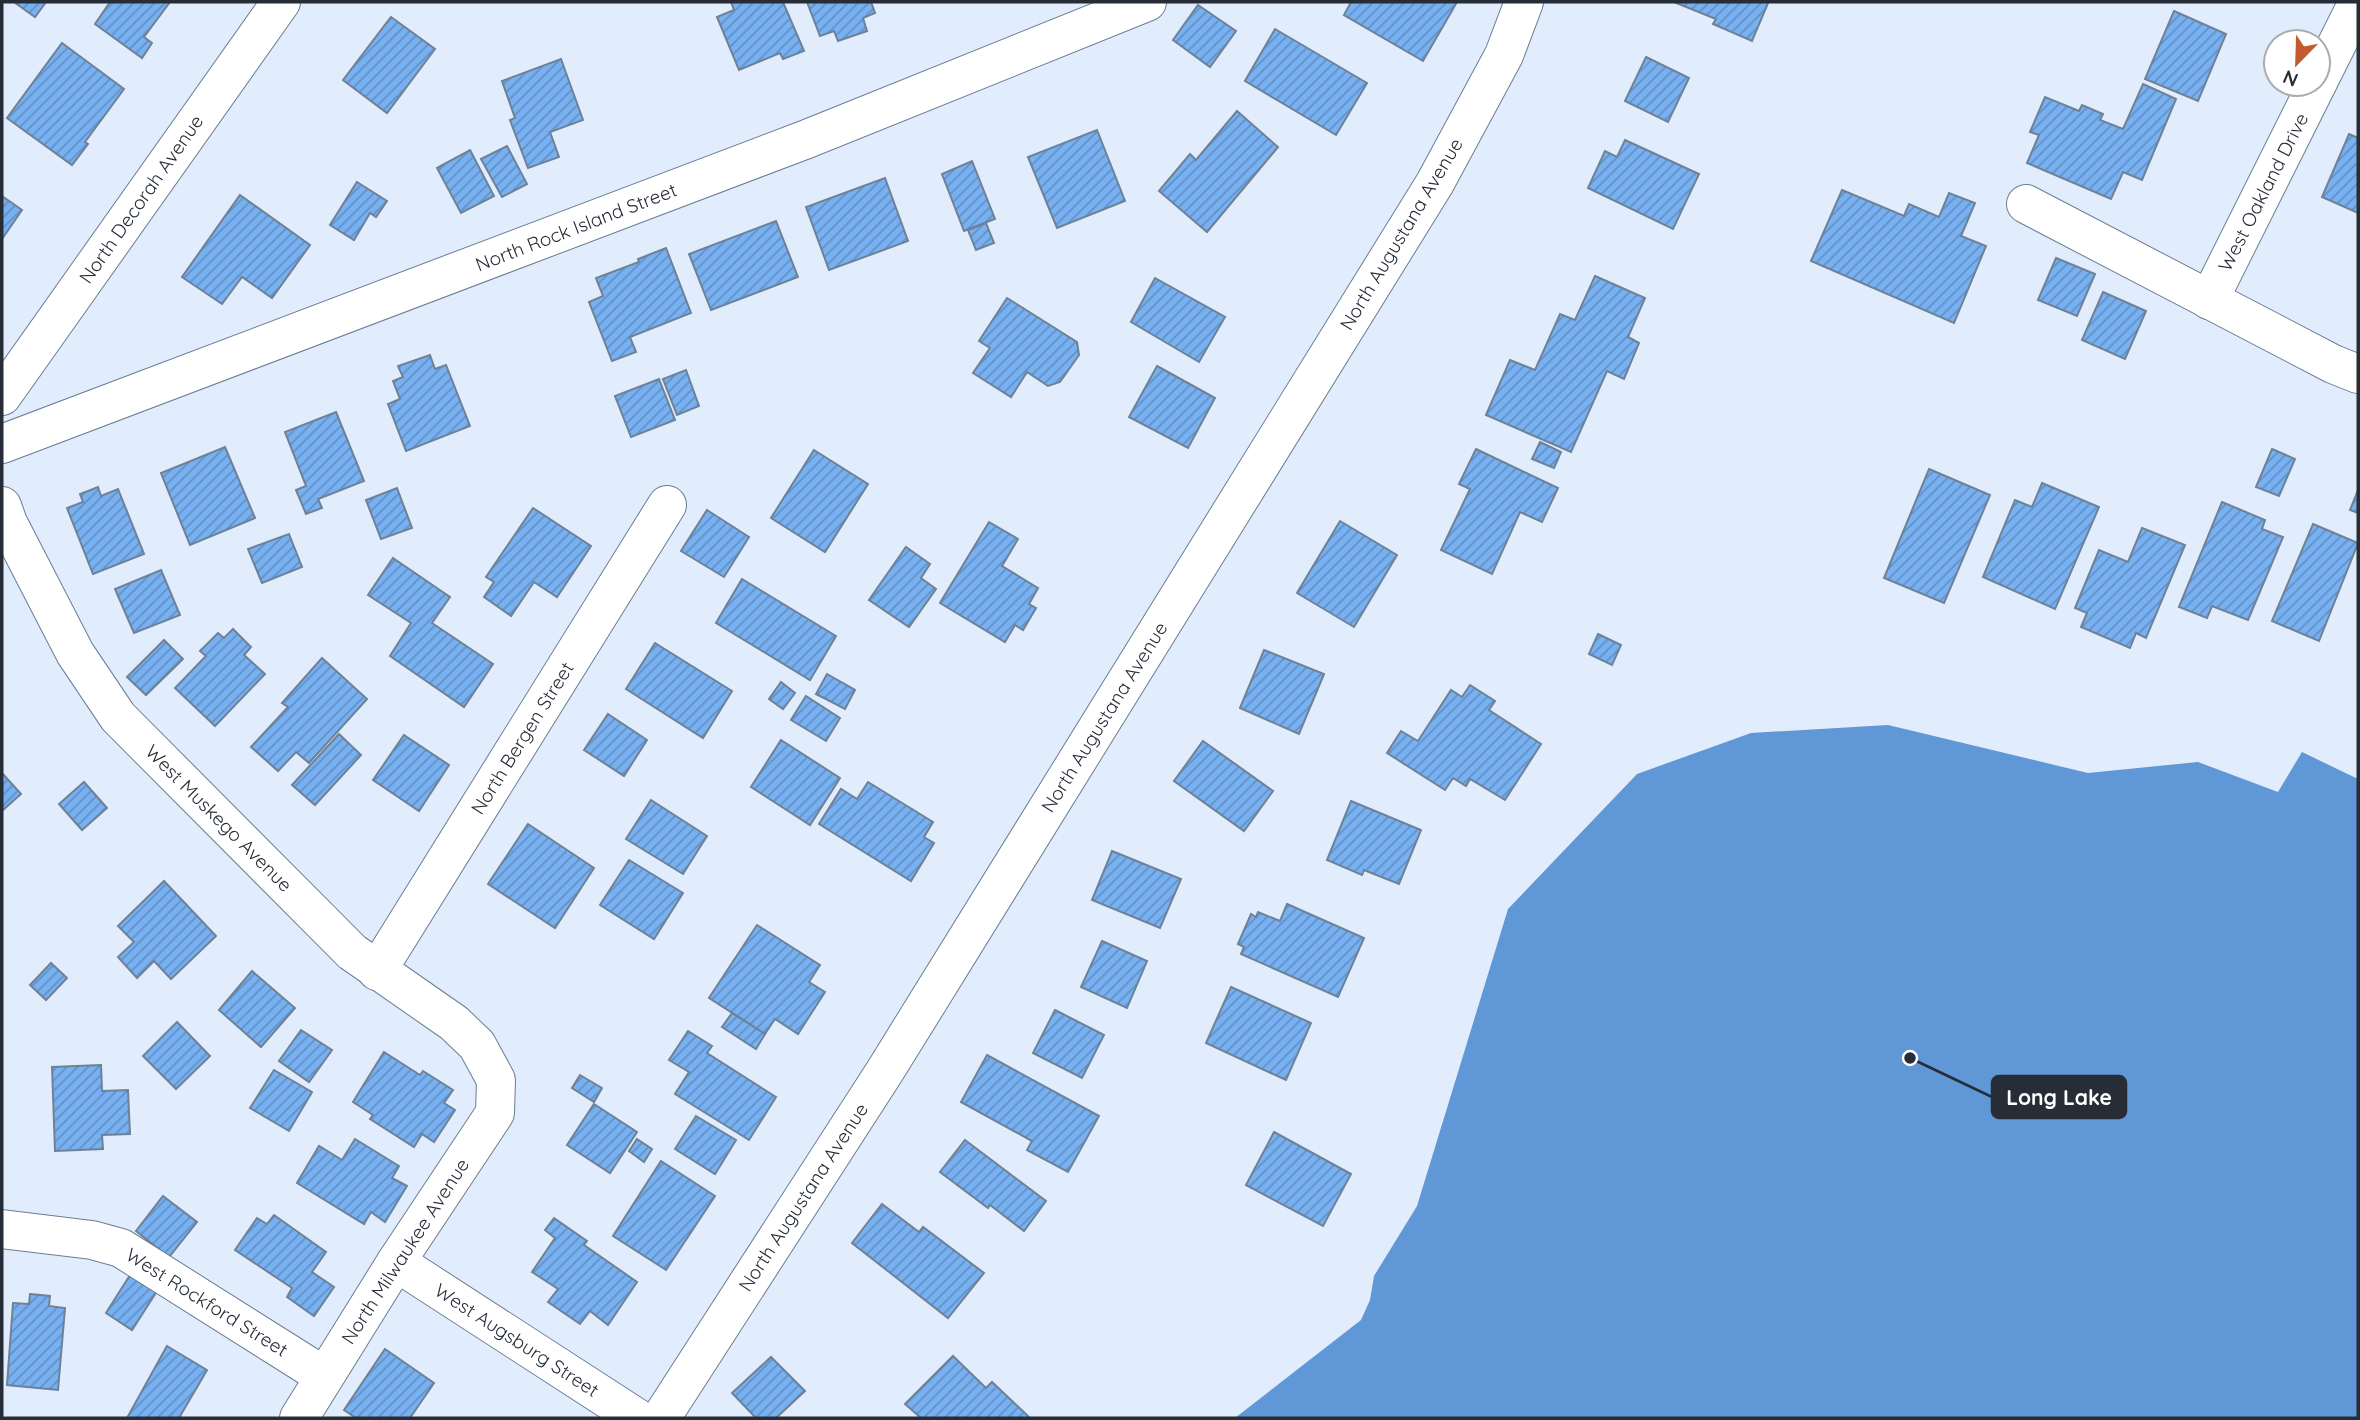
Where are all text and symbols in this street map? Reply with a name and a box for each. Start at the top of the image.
north arrow [2262,28,2332,98]
text: N [2279,65,2301,92]
street label: West Oakland Drive [2213,109,2313,275]
street label: North Decorah Avenue [74,110,208,288]
street label: North Augustana Avenue [1334,134,1468,334]
street label: North Rock Island Street [472,178,680,276]
street label: North Augustana Avenue [1036,617,1172,817]
street label: North Bergen Street [465,657,579,819]
street label: West Muskego Avenue [140,739,298,897]
callout: Long Lake [1992,1076,2126,1118]
text: Long Lake [2006,1084,2112,1110]
street label: North Augustana Avenue [733,1098,873,1296]
street label: North Milwaukee Avenue [336,1154,474,1348]
street label: West Rockford Street [122,1242,292,1362]
street label: West Augsburg Street [430,1278,604,1402]

